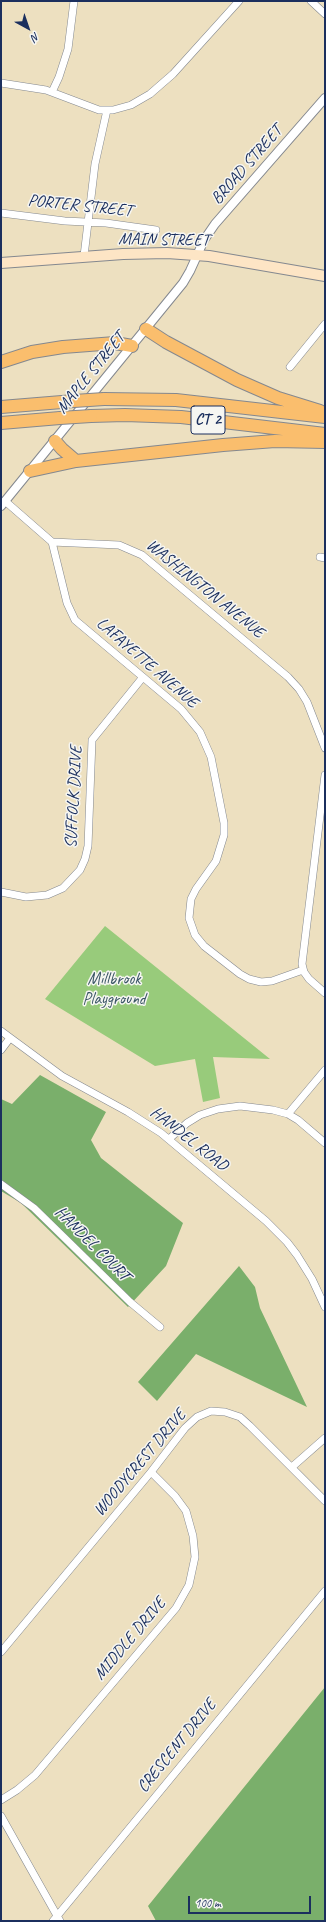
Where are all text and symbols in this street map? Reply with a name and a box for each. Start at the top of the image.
north arrow [8,8,48,48]
text: N [29,30,43,45]
street label: BROAD STREET [207,121,287,209]
street label: PORTER STREET [27,190,133,222]
street label: MAIN STREET [118,229,210,251]
street label: MAPLE STREET [52,328,130,418]
road number: CT 2 [191,406,225,434]
street label: WASHINGTON AVENUE [142,535,268,643]
street label: LAFAYETTE AVENUE [92,613,202,713]
street label: SUFFOLK DRIVE [61,745,87,849]
park label: Millbrook Playground [83,970,145,1010]
street label: HANDEL ROAD [146,1102,232,1176]
street label: HANDEL COURT [50,1202,134,1286]
street label: WOODYCREST DRIVE [89,1406,191,1520]
street label: MIDDLE DRIVE [90,1594,170,1684]
street label: CRESCENT DRIVE [133,1695,221,1797]
scale bar [190,1888,313,1914]
text: 100 m [195,1895,221,1911]

